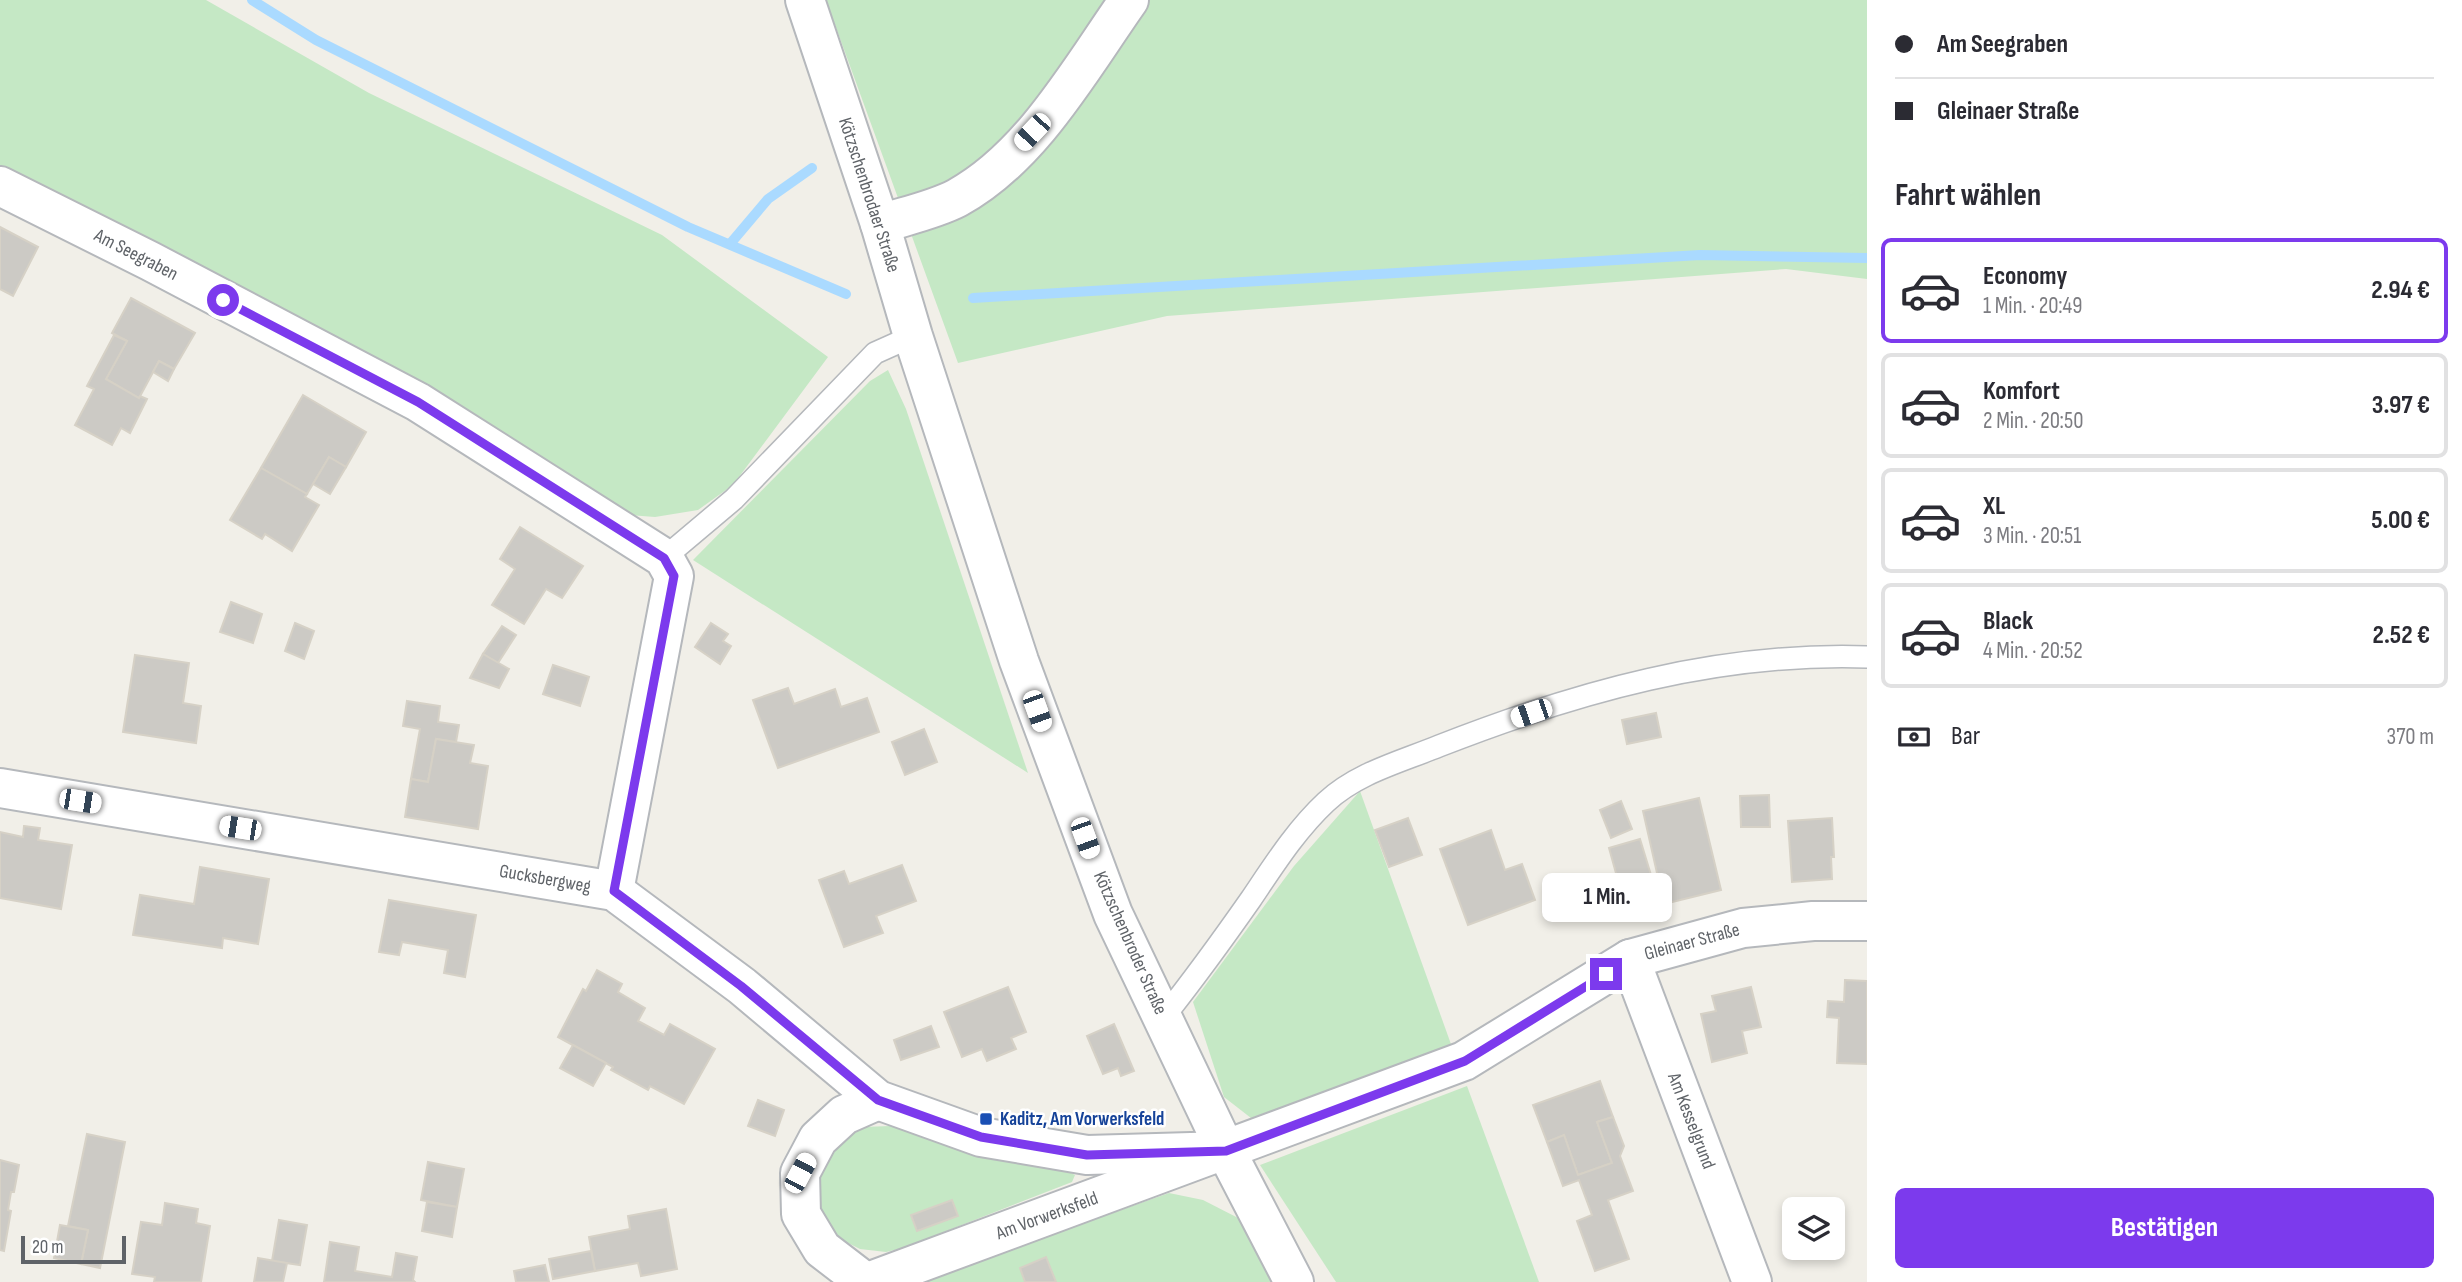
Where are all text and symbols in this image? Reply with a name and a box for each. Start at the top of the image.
text: Am Seegraben [1937,29,2068,60]
text: Gleinaer Straße [1937,96,2079,127]
car [1010,109,1055,155]
street label: Kötzschenbrodaer Straße [833,115,905,275]
text: Fahrt wählen [1895,176,2041,215]
street label: Am Seegraben [89,224,182,286]
icon: car [1899,259,1962,322]
text: Economy [1983,261,2067,292]
text: 2.94 € [2371,275,2430,306]
route start [207,284,239,316]
text: 1 Min. · 20:49 [1983,292,2082,320]
icon: car [1899,374,1962,437]
text: Komfort [1983,376,2060,407]
text: 3.97 € [2372,390,2430,421]
text: 2 Min. · 20:50 [1983,407,2083,435]
icon: car [1899,489,1962,552]
text: XL [1983,491,2005,522]
text: 5.00 € [2371,505,2430,536]
text: 3 Min. · 20:51 [1983,522,2081,550]
icon: car [1899,604,1962,667]
text: Black [1983,606,2033,637]
text: 2.52 € [2373,620,2430,651]
text: 4 Min. · 20:52 [1983,637,2083,665]
car [1020,688,1055,734]
car [1508,696,1555,730]
icon: cash [1895,718,1933,756]
text: Bar [1951,721,1980,752]
text: 370 m [2387,723,2434,751]
car [58,787,103,815]
car [218,814,263,842]
car [1068,815,1103,861]
street label: Gucksbergweg [497,860,593,898]
street label: Kötzschenbroder Straße [1088,868,1172,1018]
callout: 1 Min. [1541,872,1671,922]
text: 1 Min. [1583,883,1631,911]
street label: Gleinaer Straße [1642,918,1742,966]
route end [1590,958,1622,990]
street label: Am Kesselgrund [1662,1069,1720,1172]
place label: Kaditz, Am Vorwerksfeld [1000,1108,1164,1131]
marker: Kaditz, Am Vorwerksfeld [978,1111,994,1127]
car [781,1150,820,1196]
street label: Am Vorwerksfeld [992,1187,1101,1245]
button: Bestätigen [1895,1188,2434,1268]
map controls [1782,1197,1845,1260]
button: layers [1782,1197,1845,1260]
scale bar [21,1233,126,1265]
text: 20 m [32,1236,64,1259]

